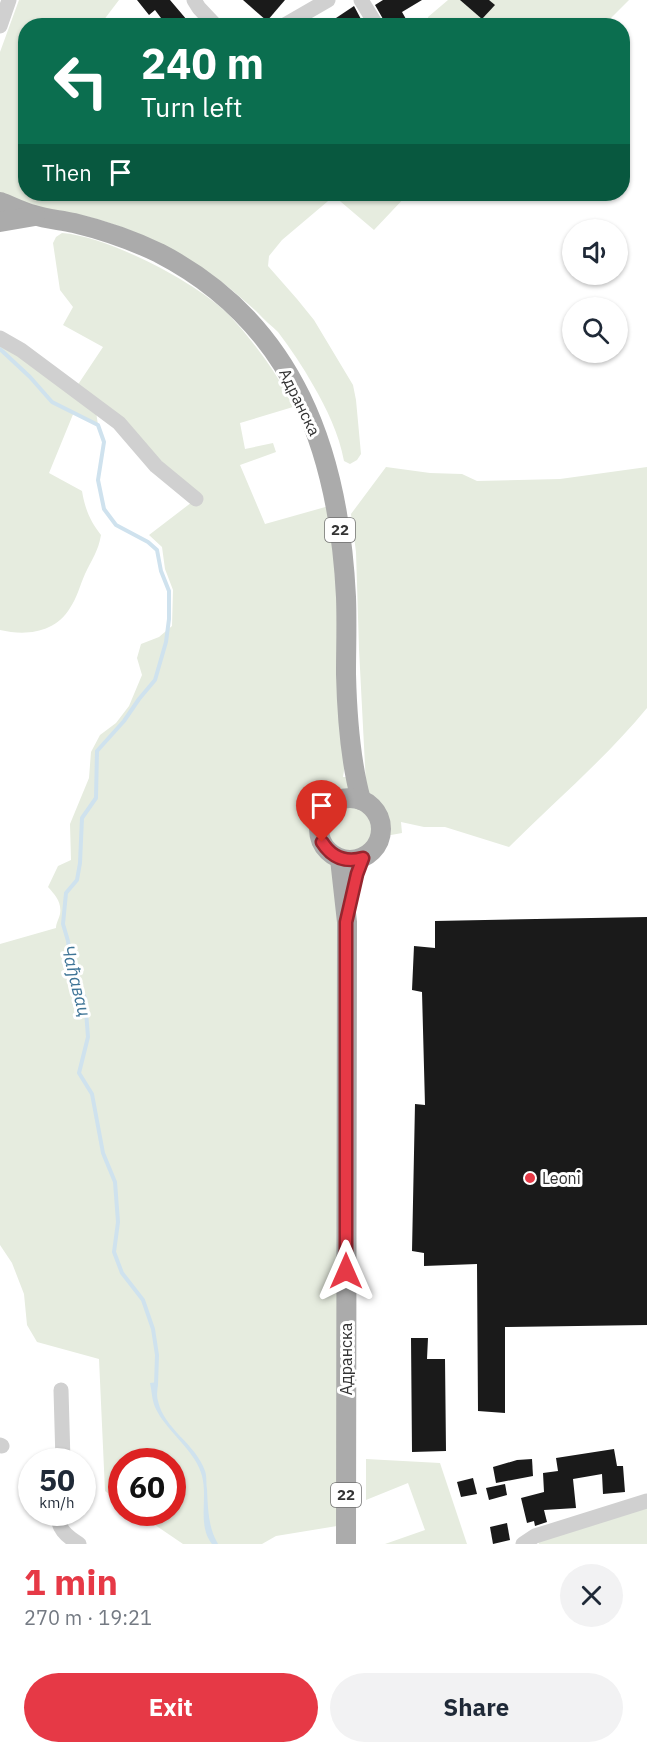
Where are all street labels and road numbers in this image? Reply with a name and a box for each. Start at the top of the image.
street label: Адранска [275,365,325,439]
road number: 22 [325,518,355,542]
street label: Адранска [336,1322,356,1395]
road number: 22 [331,1483,361,1507]

